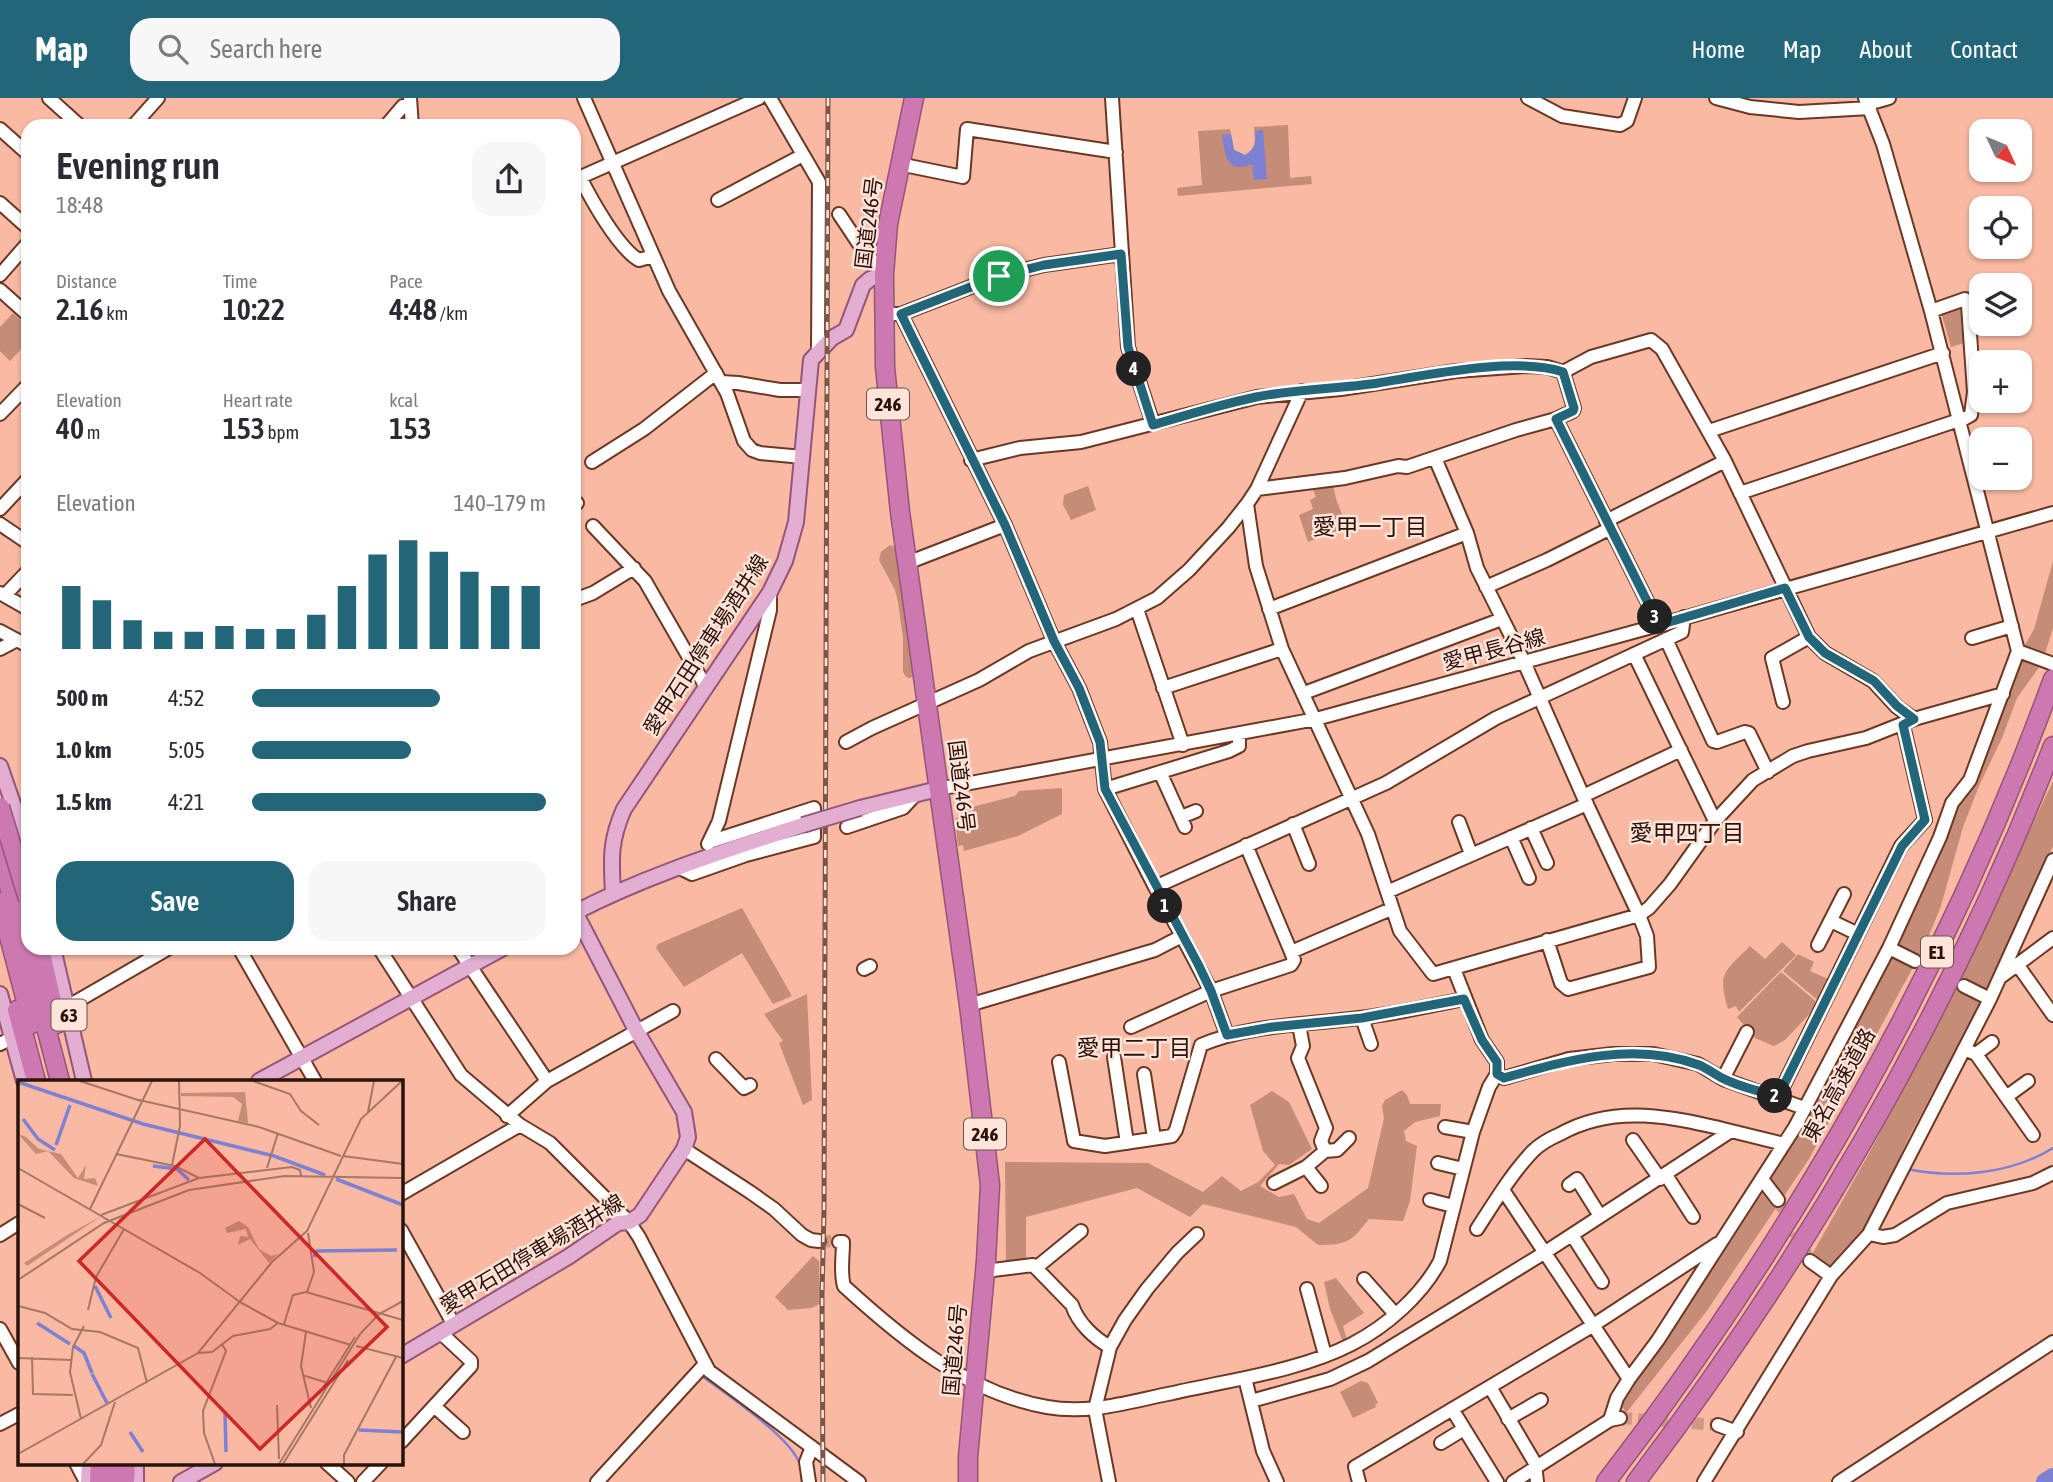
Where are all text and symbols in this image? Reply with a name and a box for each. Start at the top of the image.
search box [130,18,620,81]
text: Map [35,30,88,68]
icon: search [154,30,192,68]
text: Search here [210,34,322,64]
text: Home [1691,36,1745,63]
text: Map [1783,36,1821,63]
text: About [1859,36,1912,63]
text: Contact [1950,36,2018,63]
north arrow [1969,119,2032,182]
map controls [1969,119,2032,490]
button: share [472,142,546,216]
text: Evening run [56,144,220,187]
street label: 国道246号 [850,175,886,270]
text: 18:48 [56,192,103,218]
button: locate [1969,196,2032,259]
pin [969,246,1029,306]
icon: arrive [980,257,1018,295]
text: Distance [56,270,117,292]
text: Time [223,270,257,292]
text: Pace [389,270,423,292]
button: layers [1969,273,2032,336]
text: 2.16 [56,292,104,326]
text: 10:22 [223,292,285,326]
text: 4:48 [389,292,437,326]
text: km [104,302,128,324]
text: /km [437,302,468,324]
button: + [1969,350,2032,413]
pin: 4 [1116,352,1152,386]
text: 4 [1129,357,1138,379]
road number: 246 [867,388,909,420]
text: Elevation [56,389,122,411]
text: Heart rate [223,389,293,411]
text: kcal [389,389,418,411]
text: 40 [56,411,84,445]
text: 153 [223,411,265,445]
text: 153 [389,411,432,445]
text: m [84,421,101,443]
text: bpm [265,421,299,443]
button: − [1969,427,2032,490]
text: Elevation [56,490,136,516]
text: 140–179 m [453,490,546,516]
district label: 愛甲一丁目 [1313,514,1428,540]
street label: 愛甲石田停車場酒井線 [638,550,772,739]
pin: 3 [1638,600,1672,634]
text: 3 [1650,605,1659,627]
street label: 愛甲長谷線 [1440,624,1548,674]
text: 500 m [56,685,108,711]
text: 4:52 [168,685,205,711]
text: 1.0 km [56,737,112,763]
text: 5:05 [168,737,205,763]
street label: 国道246号 [944,738,980,833]
text: 1.5 km [56,789,112,815]
text: 4:21 [168,789,205,815]
district label: 愛甲四丁目 [1630,820,1745,846]
button: Save [56,861,294,941]
button: Share [308,861,546,941]
pin: 1 [1148,888,1182,924]
text: 1 [1160,894,1169,916]
road number: E1 [1921,936,1953,968]
road number: 63 [52,1000,86,1030]
street label: 東名高速道路 [1797,1024,1879,1145]
district label: 愛甲二丁目 [1077,1035,1192,1061]
pin: 2 [1758,1079,1792,1114]
inset map [18,1080,402,1464]
text: 2 [1770,1084,1779,1106]
road number: 246 [964,1118,1006,1150]
street label: 愛甲石田停車場酒井線 [435,1189,628,1318]
street label: 国道246号 [938,1303,970,1397]

